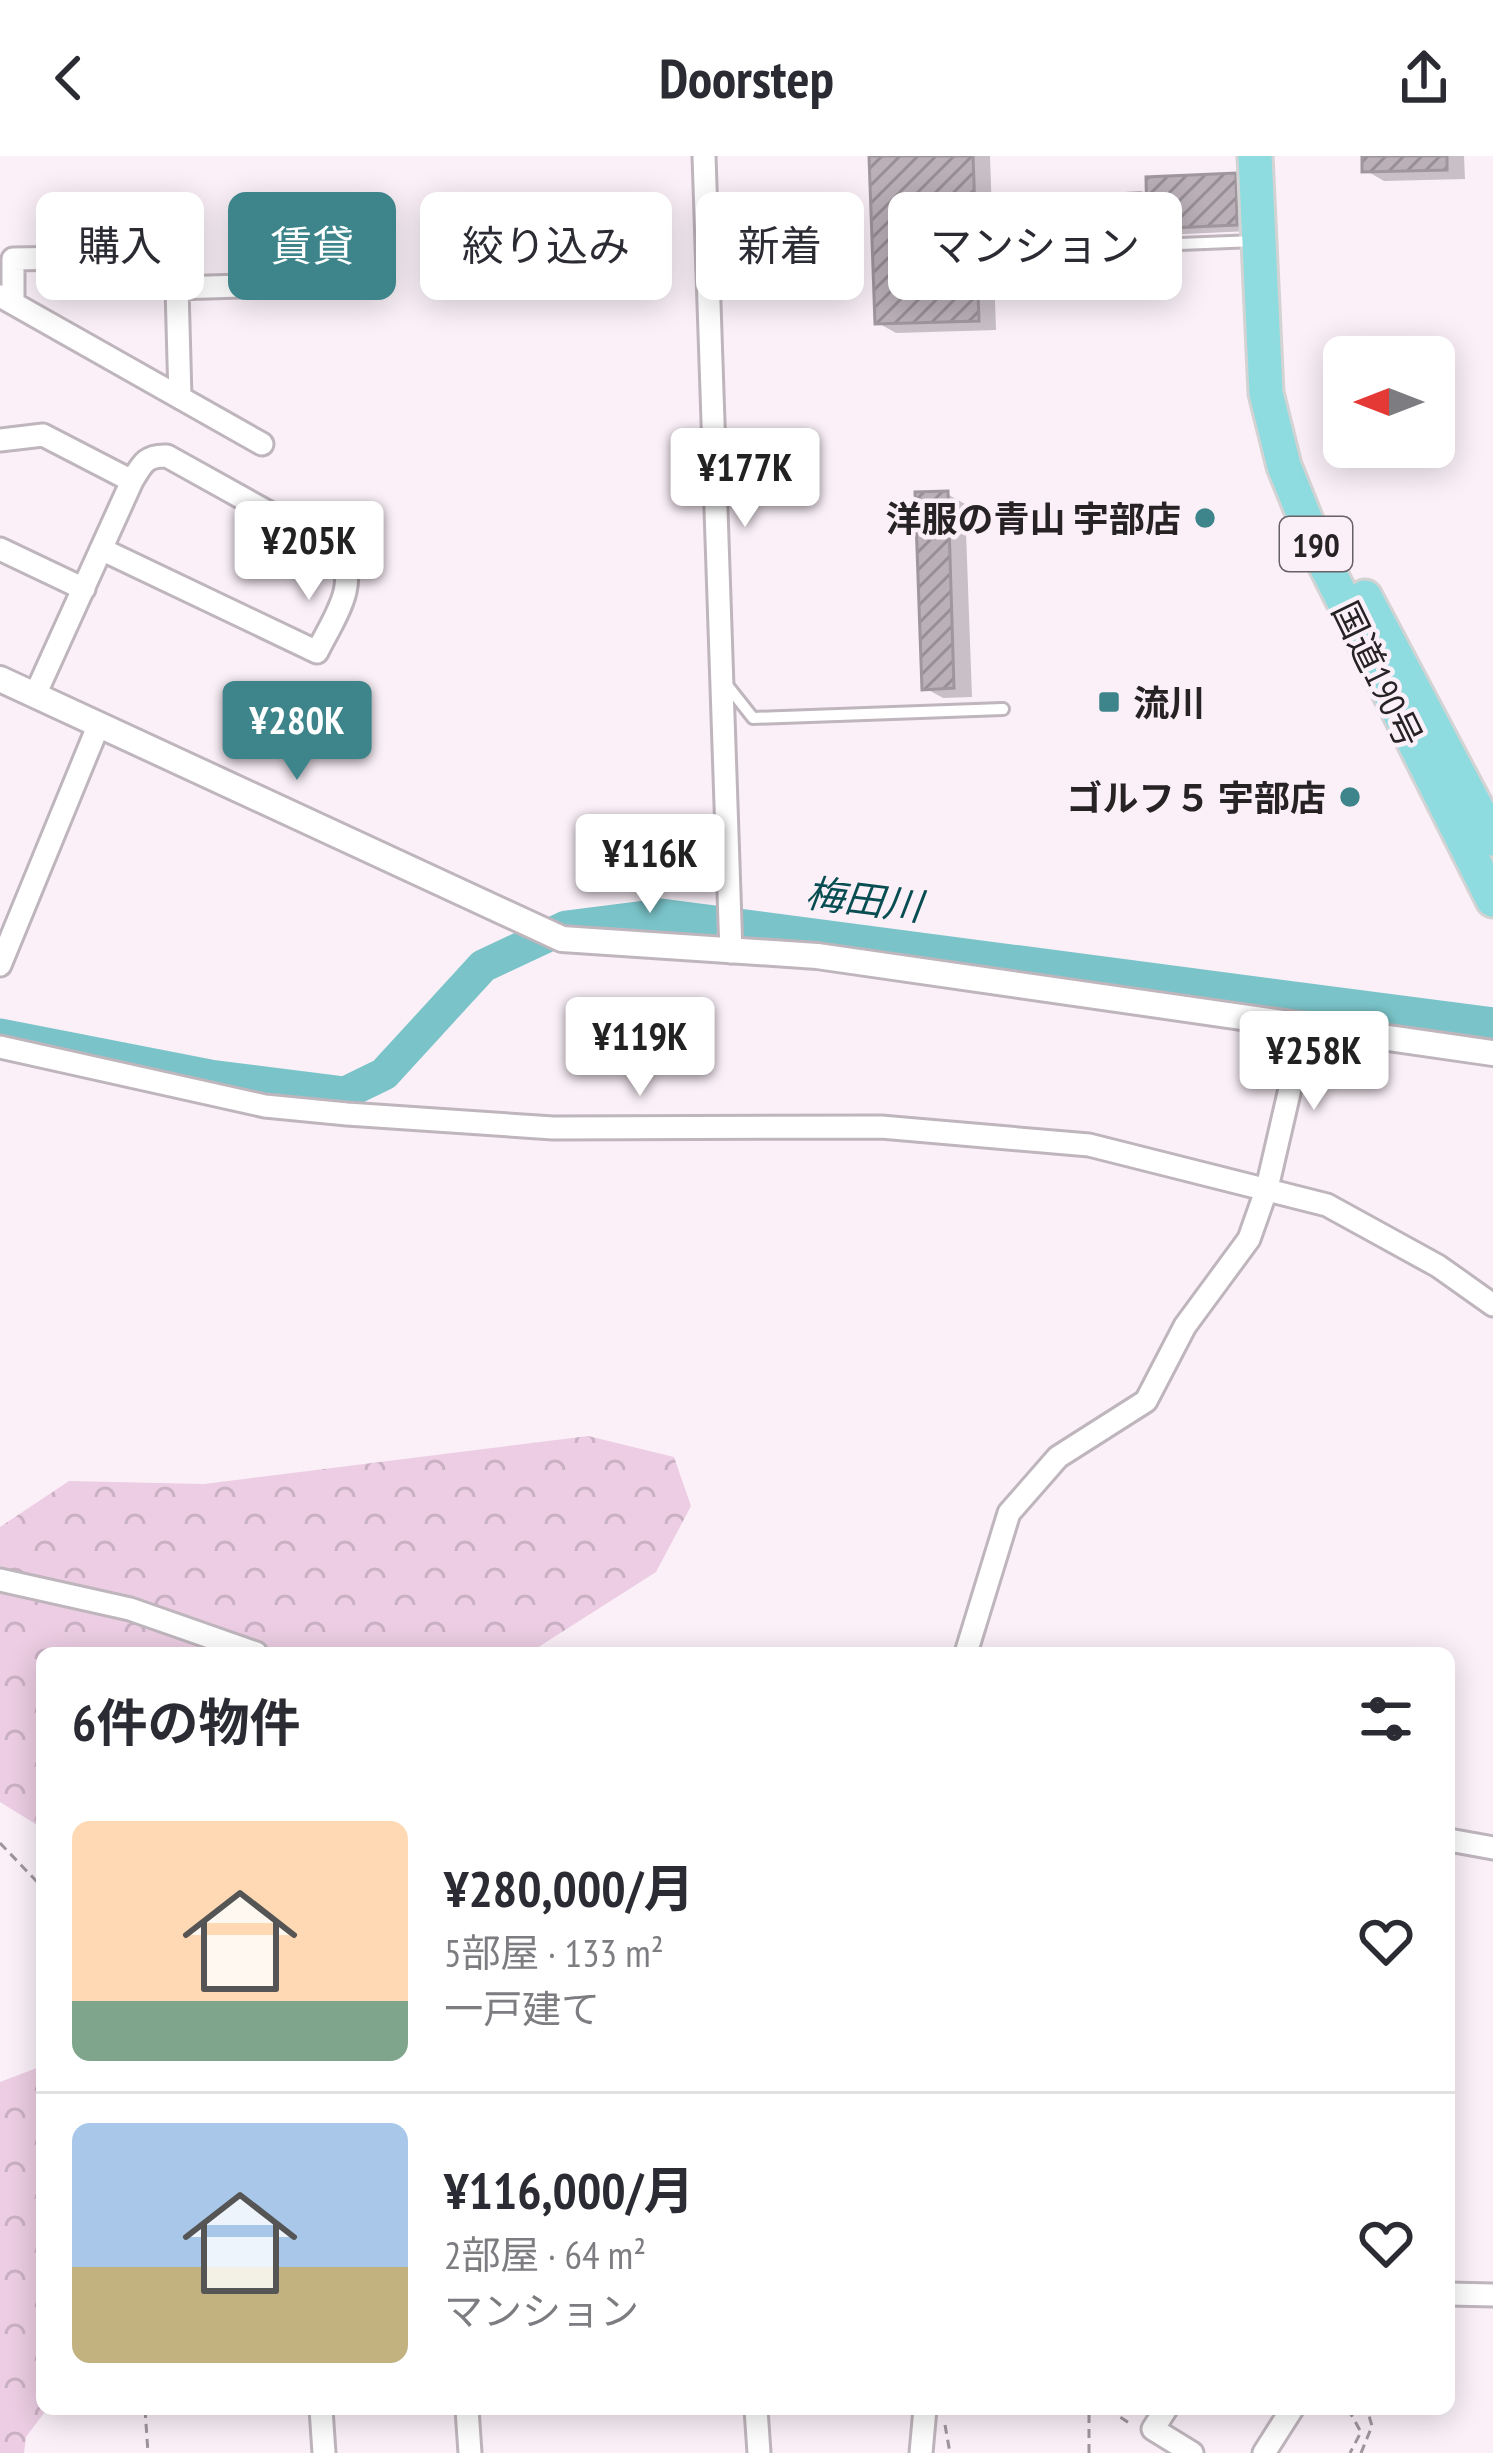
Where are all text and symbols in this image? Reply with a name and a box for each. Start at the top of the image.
text: Doorstep [659,43,834,113]
icon: back [36,45,102,111]
icon: share [1391,45,1457,111]
chip: 購入 [36,192,204,300]
chip: 賃貸 [228,192,396,300]
chip: 絞り込み [420,192,672,300]
chip: 新着 [696,192,864,300]
chip: マンション [888,192,1182,300]
north arrow [1323,336,1455,468]
map controls [1323,336,1455,468]
pin: ¥177K [661,428,829,530]
text: ¥177K [698,441,792,492]
place label: 洋服の青山 宇部店 [886,495,1181,542]
pin: ¥205K [225,501,393,603]
marker: 洋服の青山 宇部店 [1192,505,1218,531]
text: ¥205K [262,514,356,565]
road number: 190 [1280,517,1352,571]
street label: 国道190号 [1323,593,1433,755]
place label: 流川 [1133,679,1205,726]
pin: ¥280K [213,681,381,783]
marker: 流川 [1096,689,1122,715]
text: ¥280K [250,694,344,745]
place label: ゴルフ５ 宇部店 [1067,774,1326,821]
marker: ゴルフ５ 宇部店 [1337,784,1363,810]
pin: ¥116K [566,814,734,916]
text: ¥116K [603,827,697,878]
water label: 梅田川 [803,867,929,932]
pin: ¥119K [556,997,724,1099]
text: ¥119K [593,1010,687,1061]
pin: ¥258K [1230,1011,1398,1113]
text: ¥258K [1267,1024,1361,1075]
icon: filters [1353,1686,1419,1752]
text: 6件の物件 [72,1689,300,1755]
text: ¥280,000/月 [444,1855,694,1921]
icon: home [168,1869,312,2013]
icon: heart [1353,1908,1419,1974]
text: 5部屋 · 133 m² [444,1927,664,1978]
text: 一戸建て [444,1983,600,2034]
text: ¥116,000/月 [444,2157,694,2223]
icon: home [168,2171,312,2315]
icon: heart [1353,2210,1419,2276]
text: 2部屋 · 64 m² [444,2229,646,2280]
text: マンション [444,2285,639,2336]

